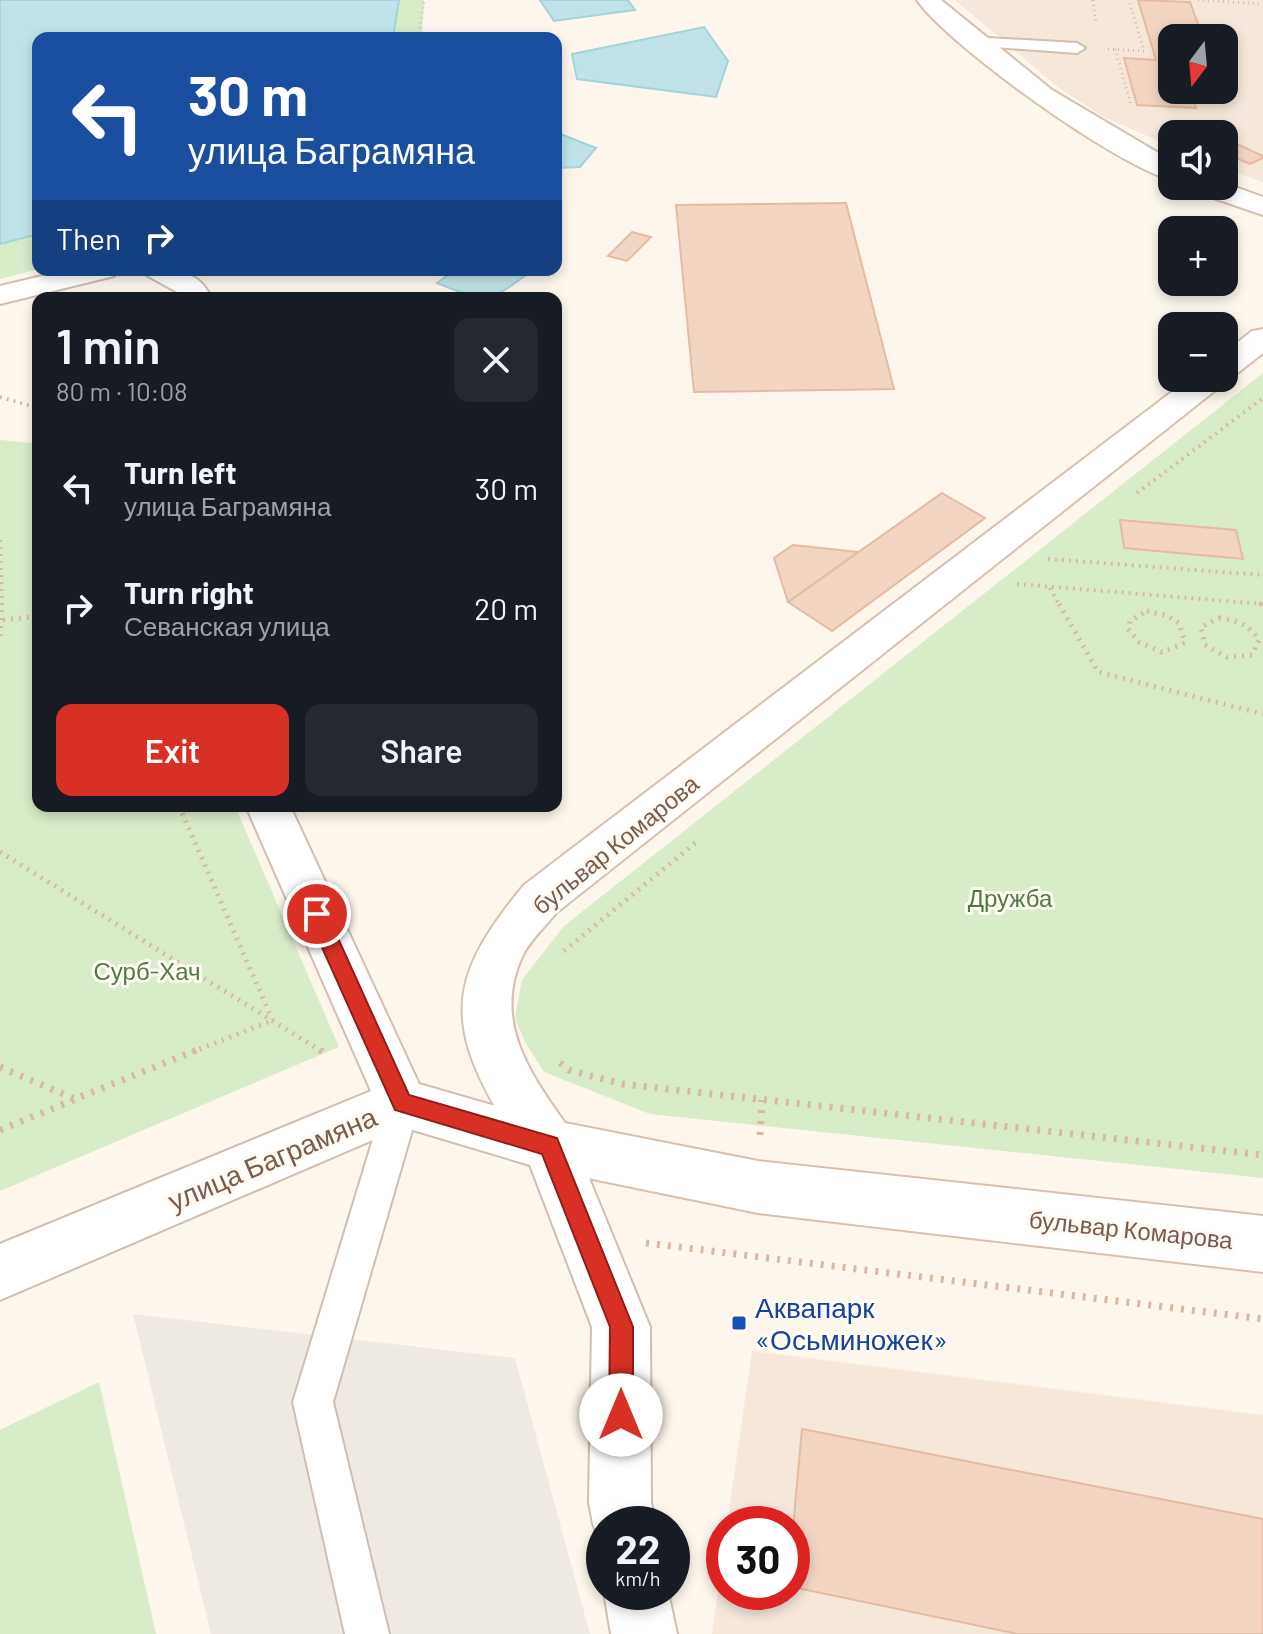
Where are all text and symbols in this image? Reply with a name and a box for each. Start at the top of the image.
north arrow [1158,24,1238,104]
map controls [1158,24,1238,392]
text: 30 m [188,60,308,127]
icon: left [56,64,160,168]
button: sound [1158,120,1238,200]
text: улица Баграмяна [188,128,475,171]
icon: right [137,216,181,260]
button: + [1158,216,1238,296]
text: Then [56,220,121,256]
button: − [1158,312,1238,392]
text: 1 min [56,316,161,374]
button: close [454,318,538,402]
text: 80 m · 10:08 [56,375,188,406]
text: Turn left [124,454,237,490]
icon: left [56,466,100,510]
text: 30 m [475,470,538,506]
text: улица Баграмяна [124,490,331,521]
text: Turn right [124,574,254,610]
icon: right [56,586,100,630]
text: 20 m [474,590,538,626]
text: Севанская улица [124,610,330,641]
button: Exit [56,704,289,796]
button: Share [305,704,538,796]
street label: бульвар Комарова [526,768,704,920]
pin [283,880,351,948]
park label: Дружба [968,883,1053,912]
icon: arrive [295,892,339,936]
park label: Сурб-Хач [94,956,200,985]
street label: улица Баграмяна [163,1099,382,1217]
street label: бульвар Комарова [1028,1204,1235,1254]
place label: Аквапарк «Осьминожек» [755,1290,948,1356]
marker: Аквапарк «Осьминожек» [730,1314,748,1332]
position arrow [579,1373,663,1457]
speed limit sign: 30 [706,1506,810,1610]
text: 22 [616,1524,660,1572]
text: km/h [615,1566,661,1590]

